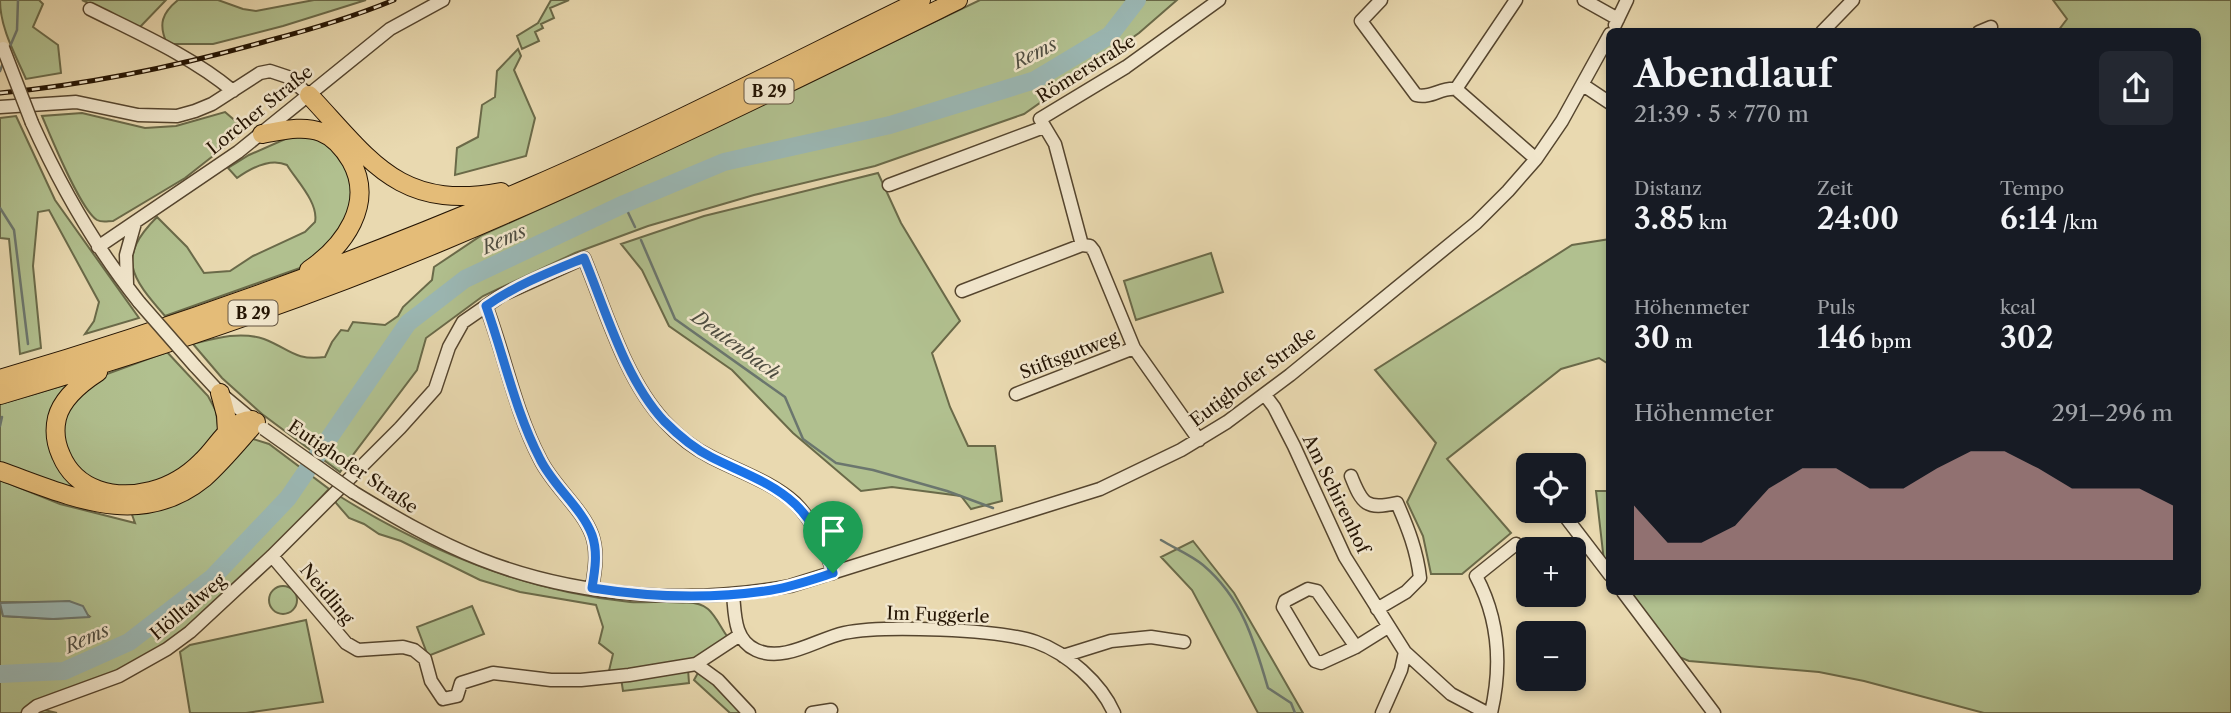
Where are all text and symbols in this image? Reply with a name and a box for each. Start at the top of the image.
street label: Römerstraße [1033,30,1139,108]
water label: Rems [1007,32,1061,75]
text: Abendlauf [1634,50,1833,97]
button: share [2099,51,2173,125]
street label: Lorcher Straße [203,61,317,159]
road number: B 29 [744,78,794,104]
text: 21:39 · 5 × 770 m [1634,100,1809,128]
text: Distanz [1634,177,1702,200]
text: Zeit [1817,177,1853,200]
text: Tempo [2000,177,2064,200]
text: 3.85 [1634,200,1694,237]
text: 24:00 [1817,200,1899,237]
text: 6:14 [2000,200,2057,237]
text: km [1694,211,1727,234]
text: /km [2057,211,2098,234]
water label: Rems [476,219,530,260]
text: Höhenmeter [1634,296,1750,319]
text: Puls [1817,296,1855,319]
text: kcal [2000,296,2036,319]
road number: B 29 [229,300,278,326]
water label: Deutenbach [686,304,785,385]
text: 30 [1634,319,1670,356]
text: 146 [1817,319,1866,356]
text: 302 [2000,319,2053,356]
street label: Eutighofer Straße [1186,322,1320,432]
street label: Stiftsgutweg [1017,326,1122,384]
text: m [1670,330,1693,353]
text: bpm [1866,330,1912,353]
text: Höhenmeter [1634,399,1774,427]
text: 291–296 m [2052,399,2173,427]
street label: Eutighofer Straße [284,415,422,519]
street label: Am Schirenhof [1297,430,1375,559]
map controls [1516,453,1586,691]
button: locate [1516,453,1586,523]
pin [803,501,863,573]
icon: arrive [814,512,852,550]
button: + [1516,537,1586,607]
street label: Neidling [295,559,359,629]
street label: Hölltalweg [146,569,231,645]
street label: Im Fuggerle [886,602,990,628]
water label: Rems [59,618,113,659]
button: − [1516,621,1586,691]

